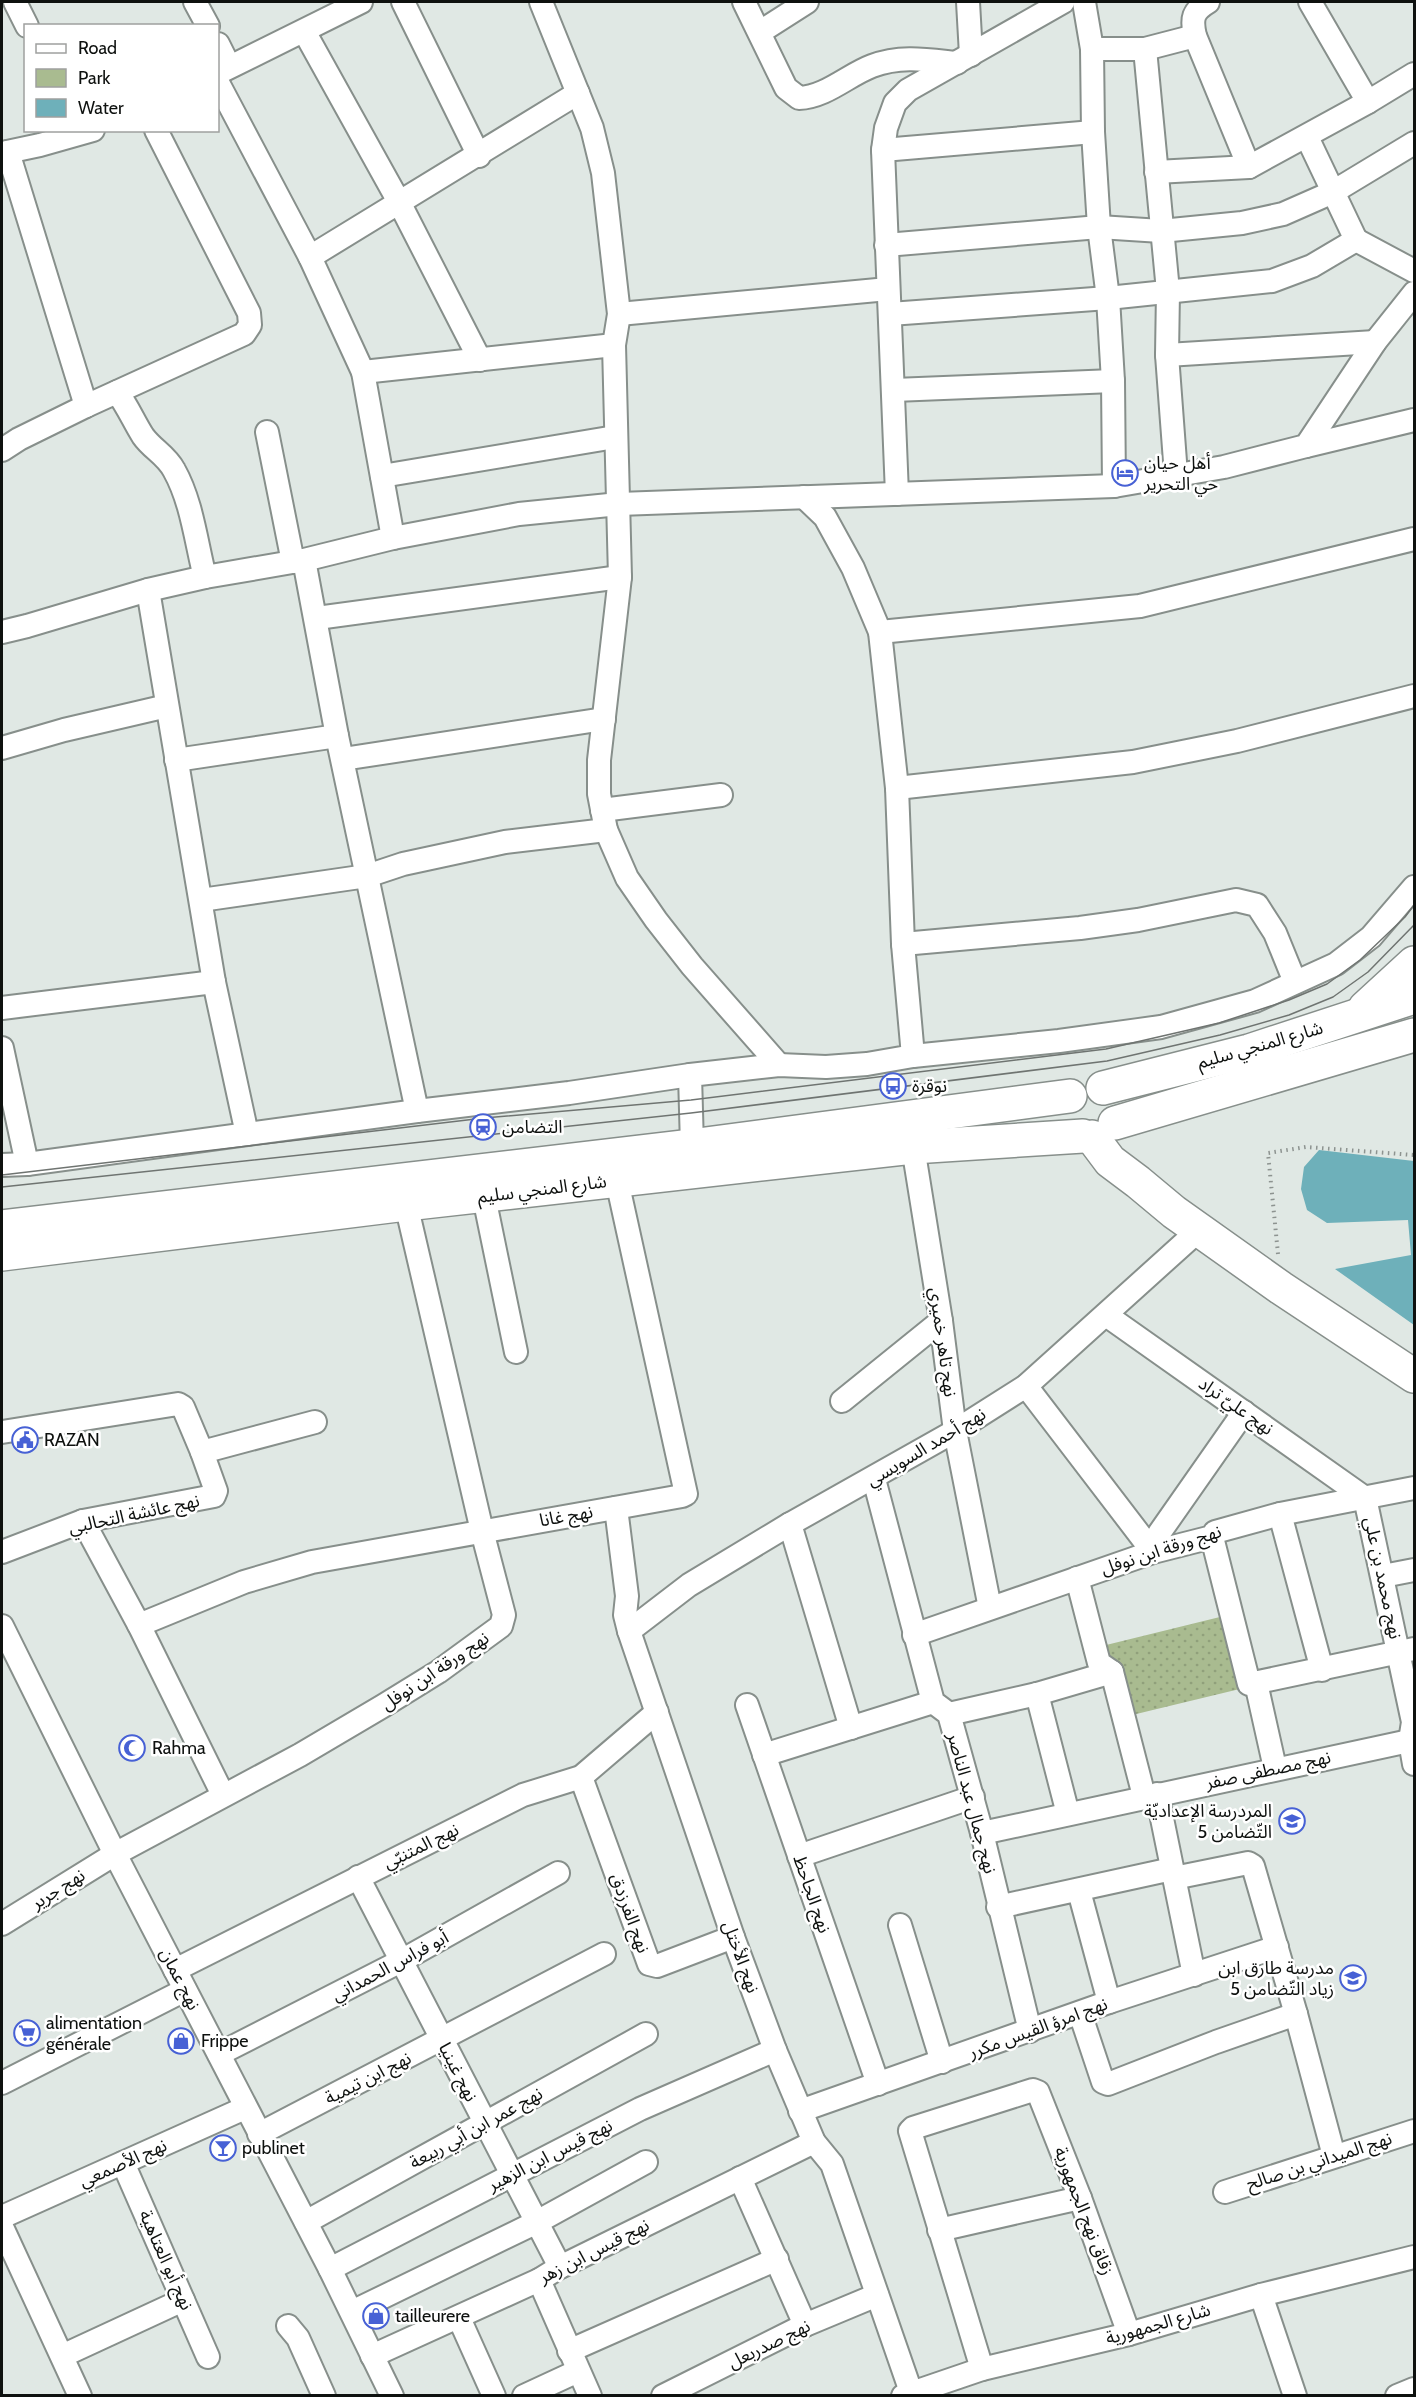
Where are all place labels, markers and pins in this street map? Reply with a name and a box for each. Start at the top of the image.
place label: أهل حيان حي التحرير [1143,452,1218,497]
hotel icon: أهل حيان حي التحرير [1110,458,1140,488]
bus stop icon: نوقرة [878,1071,908,1101]
place label: نوقرة [912,1075,947,1097]
station icon: التضامن [468,1112,498,1142]
place label: التضامن [502,1116,563,1138]
public building icon: RAZAN [10,1425,40,1455]
place label: RAZAN [44,1429,100,1451]
mosque icon: Rahma [117,1733,147,1763]
place label: Rahma [152,1737,206,1759]
place label: المردرسة الإعداديّة التّضامن 5 [1144,1800,1272,1843]
school or university icon: المردرسة الإعداديّة التّضامن 5 [1277,1806,1307,1836]
place label: مدرسة طارق ابن زياد التّضامن 5 [1218,1957,1334,2000]
school or university icon: مدرسة طارق ابن زياد التّضامن 5 [1338,1963,1368,1993]
place label: alimentation générale [46,2012,142,2055]
supermarket icon: alimentation générale [12,2018,42,2048]
shop icon: Frippe [166,2026,196,2056]
place label: Frippe [201,2030,248,2052]
bar icon: publinet [208,2133,238,2163]
place label: publinet [242,2137,305,2159]
shop icon: tailleurere [361,2301,391,2331]
place label: tailleurere [395,2305,470,2327]

